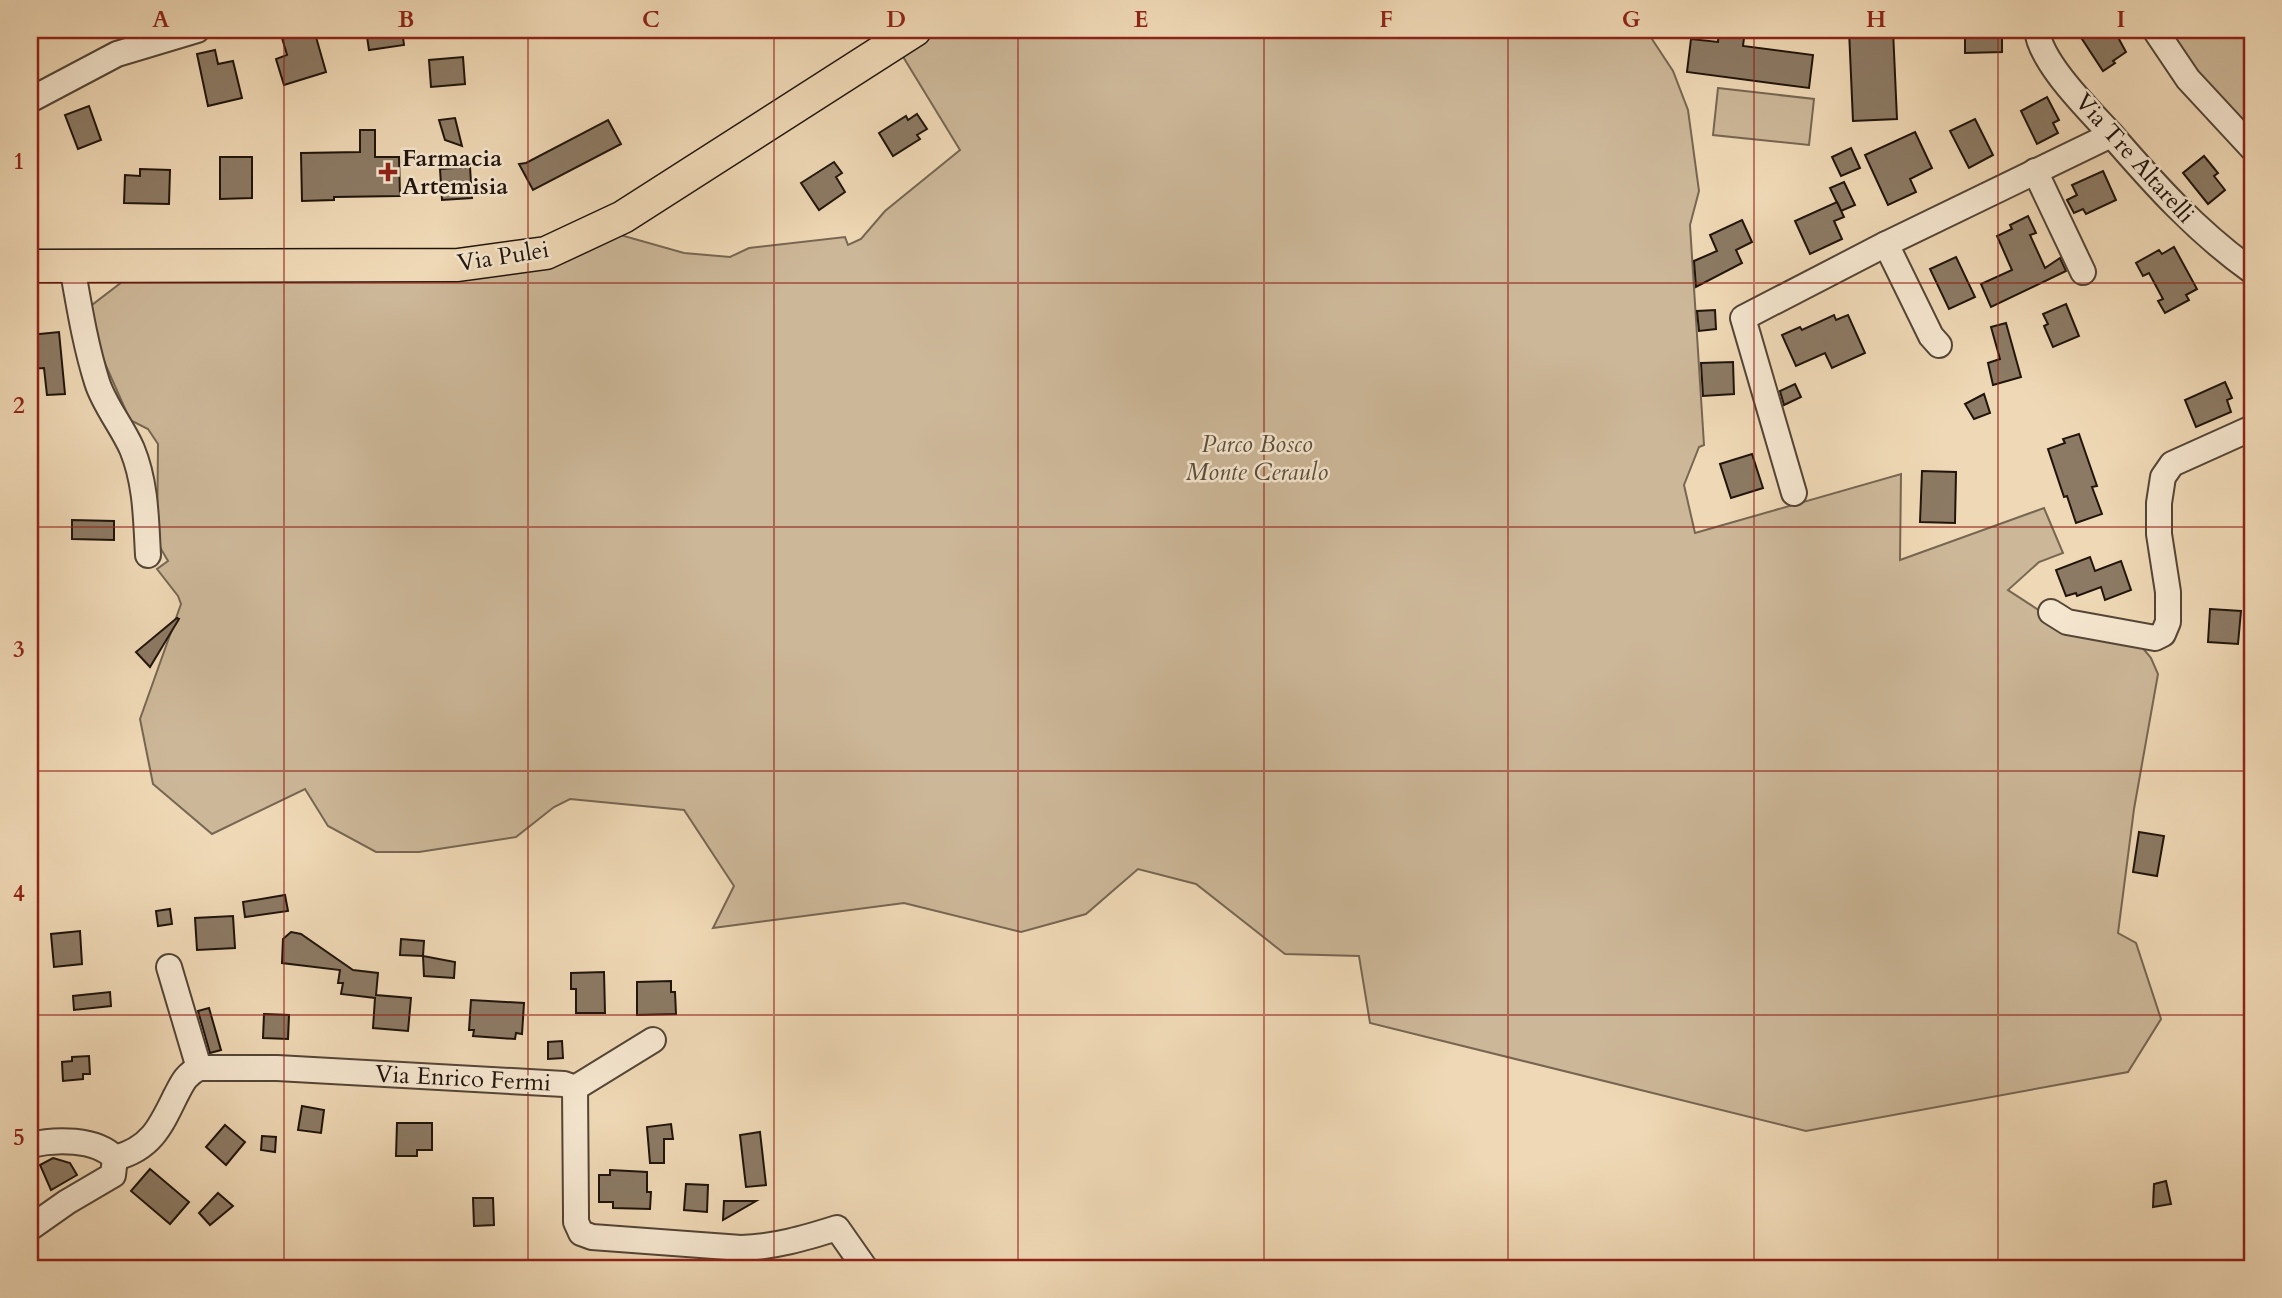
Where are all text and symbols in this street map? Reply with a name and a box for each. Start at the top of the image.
text: A [152,4,170,35]
text: B [398,4,414,35]
text: C [642,4,660,35]
text: D [886,4,906,35]
text: E [1134,4,1148,35]
text: F [1379,4,1393,35]
text: G [1622,4,1641,35]
text: H [1866,4,1886,35]
text: I [2117,4,2125,35]
street label: Via Tre Altarelli [2067,86,2202,231]
place label: Farmacia Artemisia [402,142,508,203]
text: 1 [13,146,25,177]
marker: Farmacia Artemisia [380,164,396,180]
street label: Via Pulei [455,233,551,280]
text: 2 [13,390,25,421]
park label: Parco Bosco Monte Ceraulo [1186,428,1328,489]
text: 3 [13,634,25,665]
text: 4 [13,878,25,909]
street label: Via Enrico Fermi [374,1057,552,1100]
text: 5 [13,1122,25,1153]

